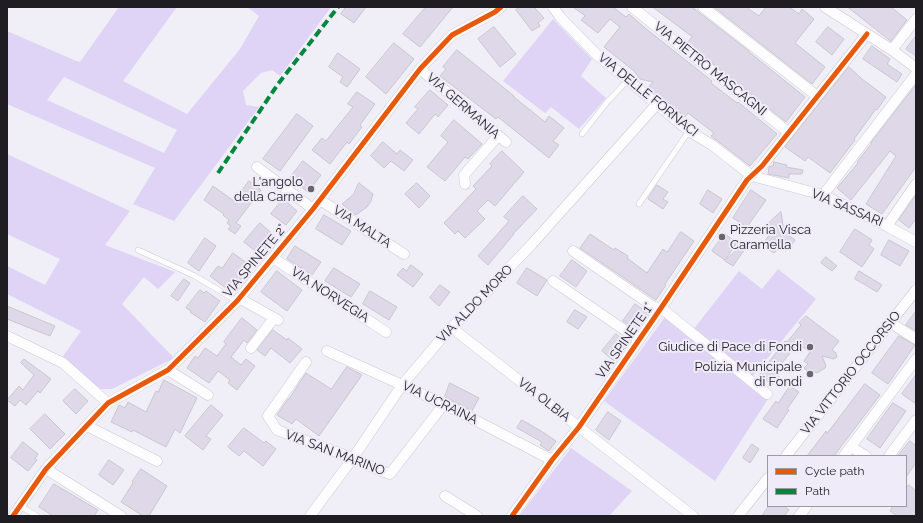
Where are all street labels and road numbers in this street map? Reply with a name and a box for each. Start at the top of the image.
street label: VIA PIETRO MASCAGNI [650,19,770,119]
street label: VIA DELLE FORNACI [595,50,701,140]
street label: VIA GERMANIA [423,70,503,142]
street label: VIA SASSARI [809,186,885,230]
street label: VIA MALTA [330,202,394,252]
street label: VIA SPINETE 2° [220,221,290,301]
street label: VIA ALDO MORO [434,262,516,346]
street label: VIA NORVEGIA [288,264,372,326]
street label: VIA SPINETE 1° [593,300,657,382]
street label: VIA VITTORIO OCCORSIO [798,308,904,438]
street label: VIA OLBIA [515,375,573,425]
street label: VIA UCRAINA [400,378,480,428]
street label: VIA SAN MARINO [283,427,387,479]

